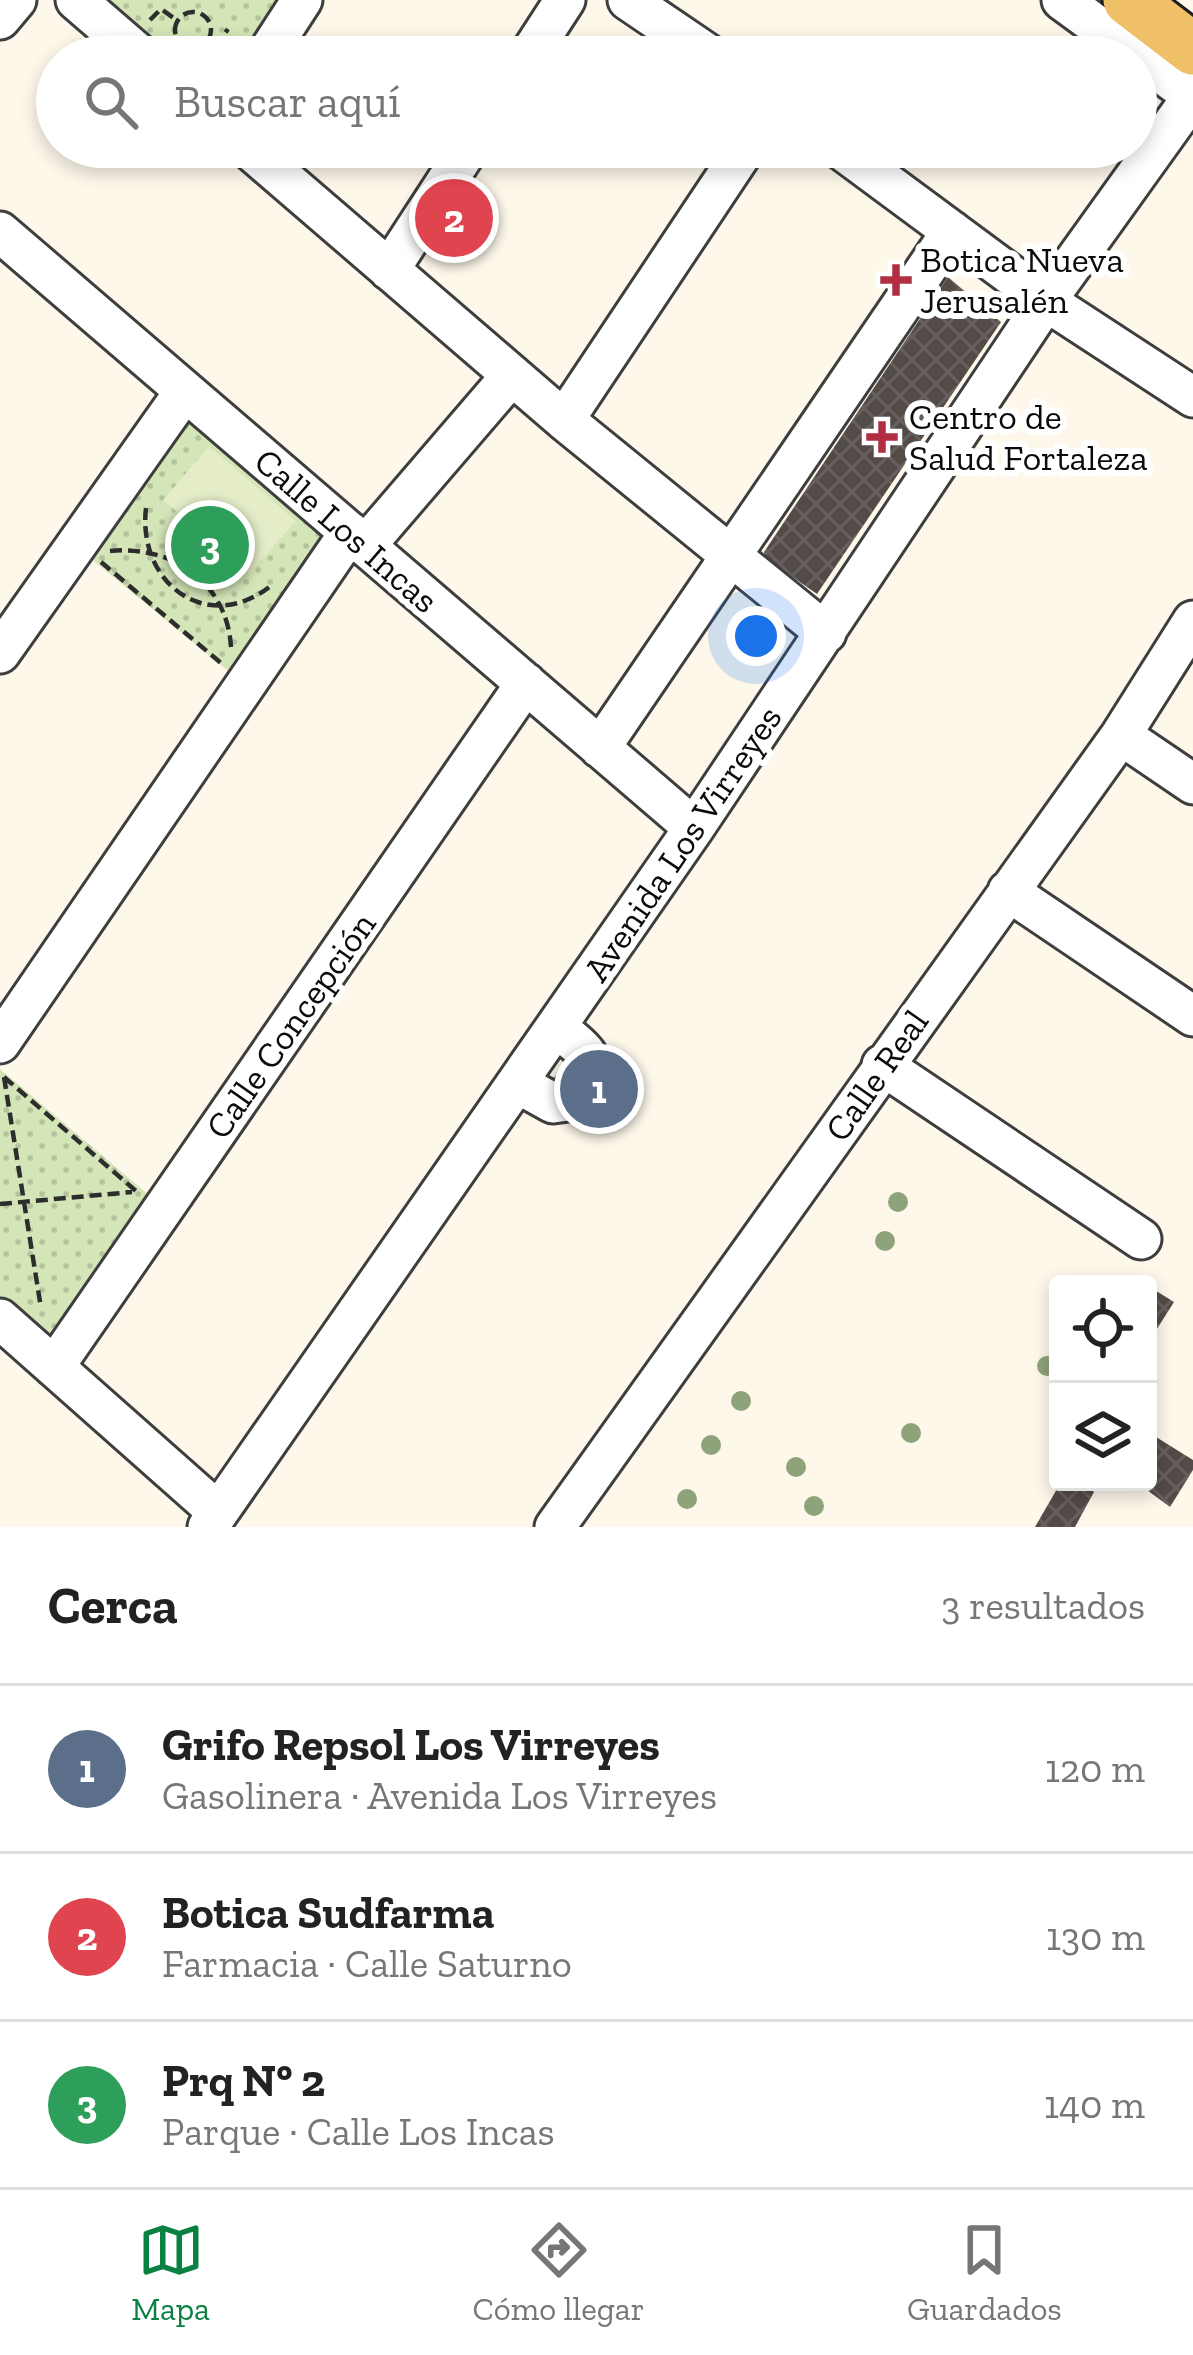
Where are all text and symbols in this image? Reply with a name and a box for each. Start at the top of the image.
search box [36,36,1157,168]
icon: search [78,69,144,135]
text: Buscar aquí [174,75,401,129]
pin: 2 [415,173,493,263]
place label: Botica Nueva Jerusalén [920,238,1124,322]
marker: Botica Nueva Jerusalén [883,267,909,293]
place label: Centro de Salud Fortaleza [909,395,1148,479]
marker: Centro de Salud Fortaleza [866,421,898,453]
street label: Calle Los Incas [246,439,447,622]
pin: 3 [171,500,249,590]
your location [726,606,786,666]
street label: Avenida Los Virreyes [574,697,791,989]
street label: Calle Concepción [196,904,385,1147]
street label: Calle Real [816,1001,937,1149]
pin: 1 [560,1044,638,1134]
map controls [1049,1275,1157,1491]
button: locate [1049,1275,1157,1383]
button: layers [1049,1383,1157,1491]
text: Cerca [48,1575,178,1636]
text: 3 resultados [941,1582,1145,1629]
text: Grifo Repsol Los Virreyes [162,1718,660,1772]
text: 1 [79,1745,95,1792]
text: 120 m [1045,1745,1145,1792]
text: Gasolinera · Avenida Los Virreyes [162,1772,717,1819]
text: Botica Sudfarma [162,1886,495,1940]
text: 2 [77,1913,97,1960]
text: 130 m [1046,1913,1145,1960]
text: Farmacia · Calle Saturno [162,1940,572,1987]
text: Prq N° 2 [162,2054,325,2108]
text: 3 [77,2081,97,2128]
text: 140 m [1044,2081,1145,2128]
text: Parque · Calle Los Incas [162,2108,555,2155]
tab: Mapa [131,2217,210,2328]
tab: Cómo llegar [473,2217,645,2328]
tab: Guardados [907,2217,1062,2328]

